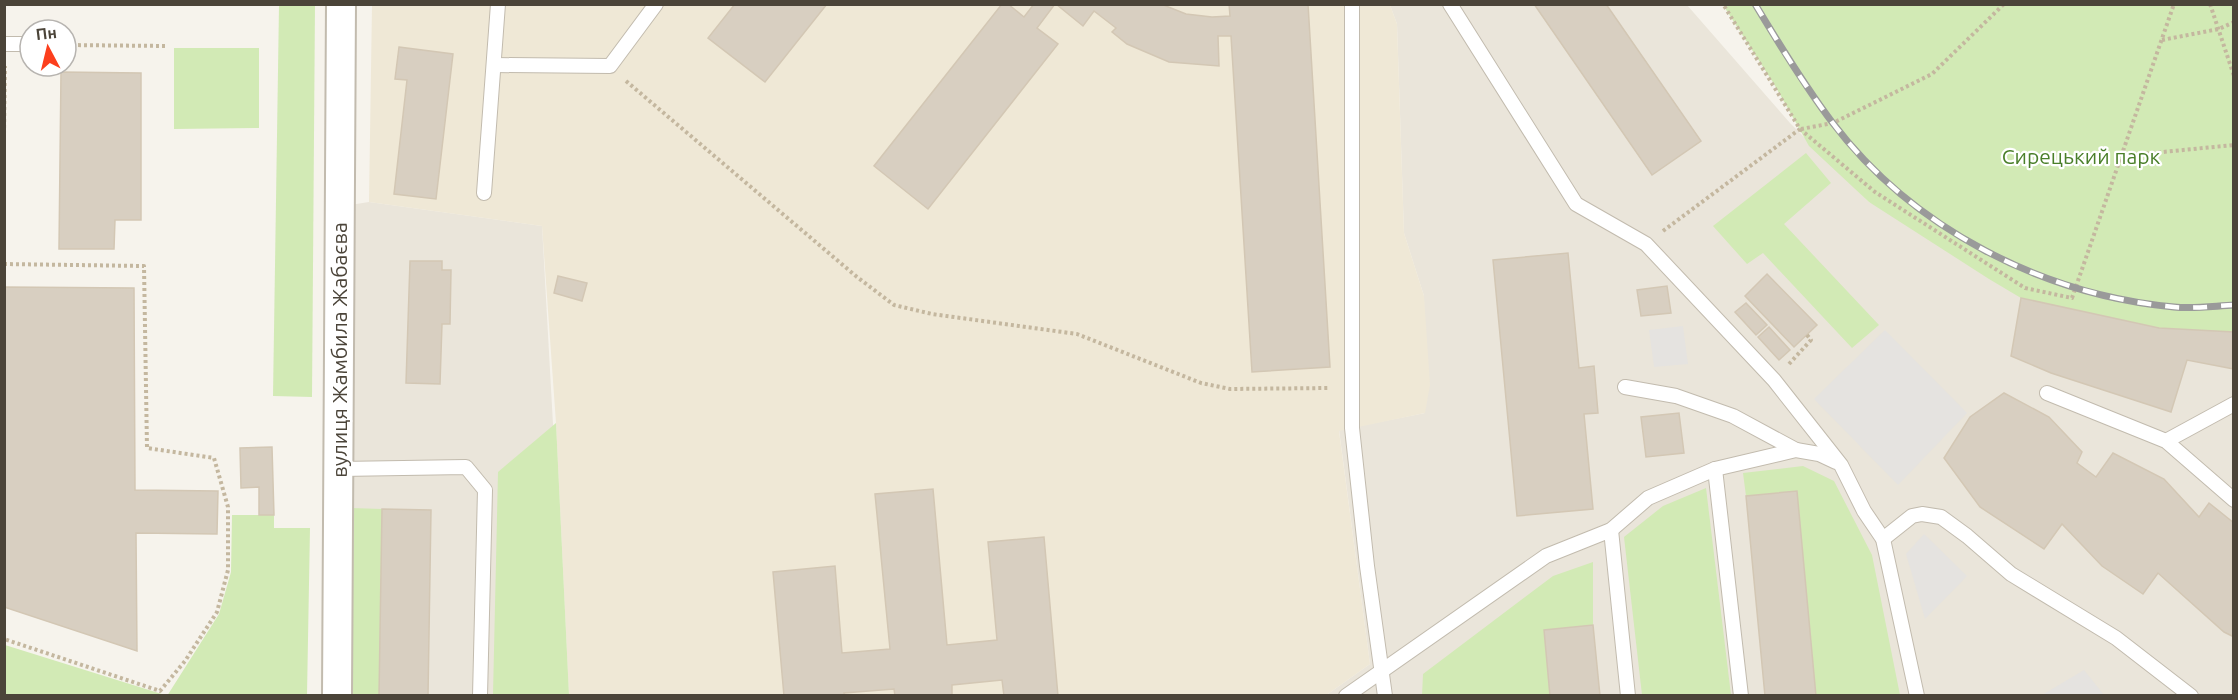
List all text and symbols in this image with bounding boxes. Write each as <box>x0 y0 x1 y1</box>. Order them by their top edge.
north arrow <box>18 18 78 78</box>
text: Пн <box>35 23 58 43</box>
park label: Сирецький парк <box>2002 144 2161 168</box>
street label: вулиця Жамбила Жабаєва <box>327 222 351 478</box>

